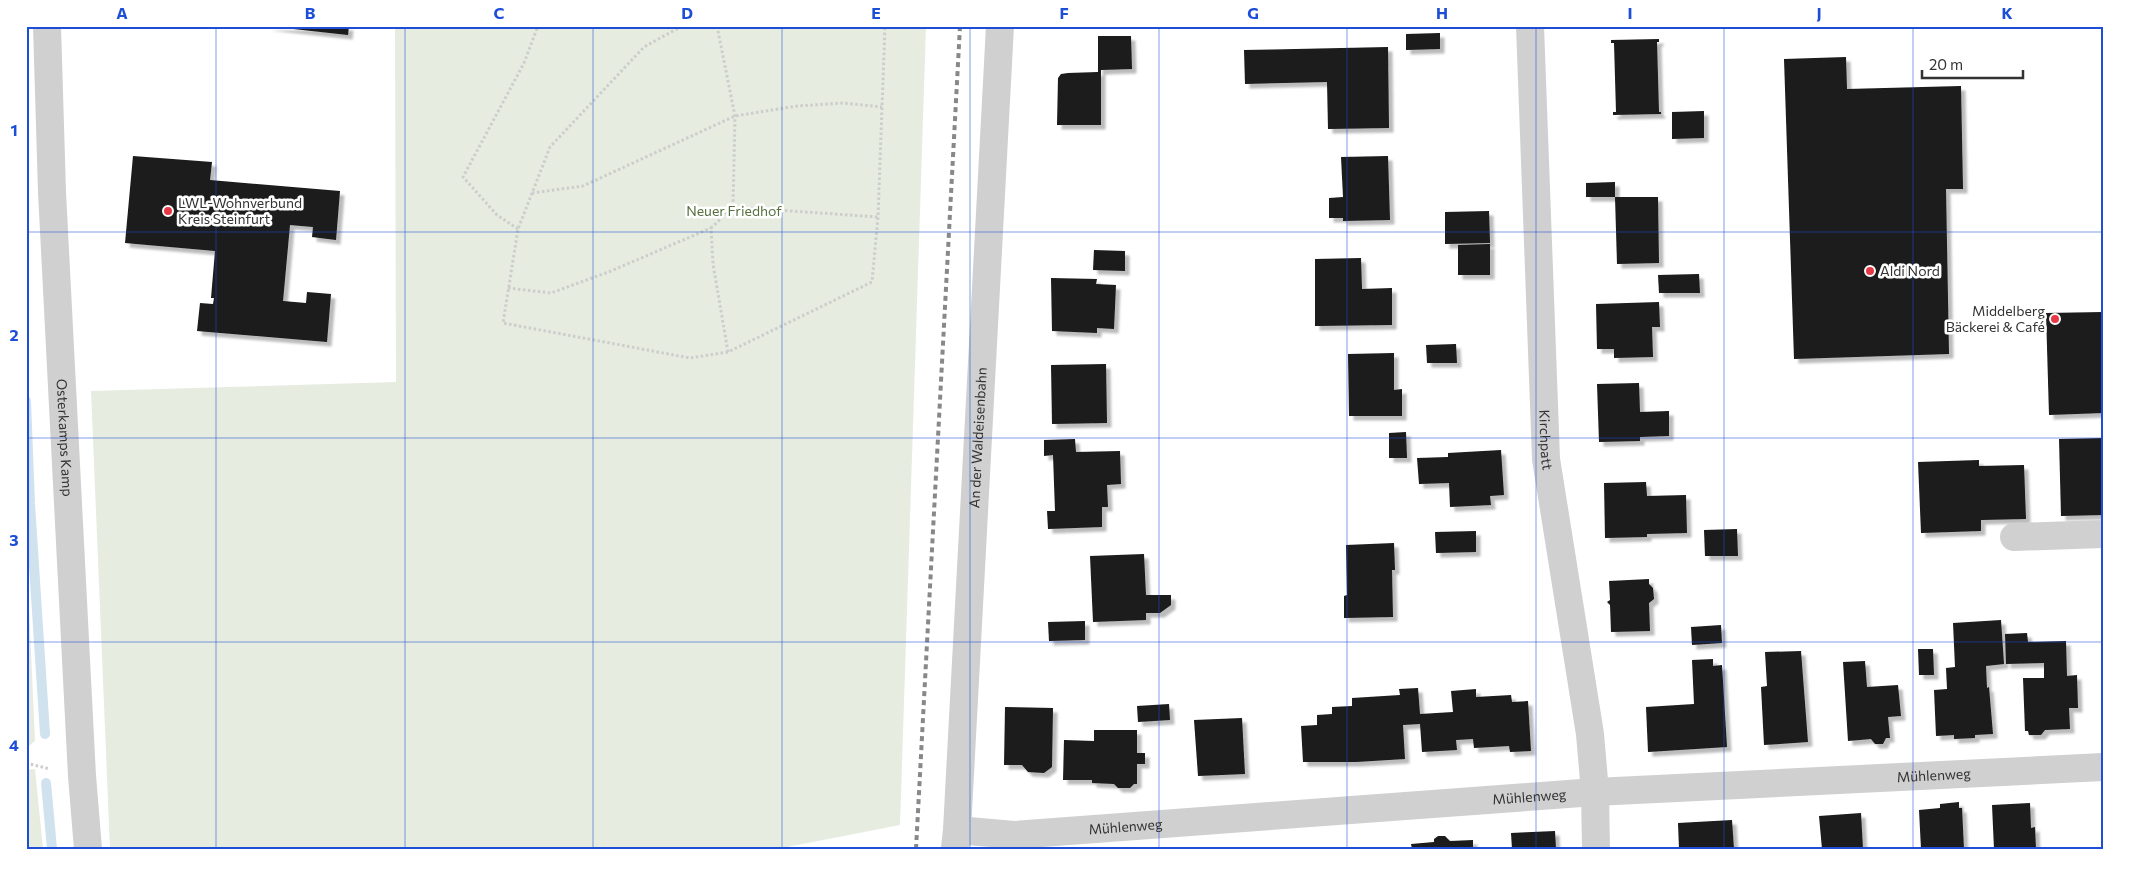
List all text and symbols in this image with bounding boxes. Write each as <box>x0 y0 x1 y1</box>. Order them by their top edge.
text: A <box>116 3 128 22</box>
text: B <box>305 3 316 22</box>
text: C <box>494 3 505 22</box>
text: D <box>681 3 693 22</box>
text: E <box>871 3 881 22</box>
text: F <box>1059 3 1069 22</box>
text: G <box>1247 3 1259 22</box>
text: H <box>1436 3 1448 22</box>
text: I <box>1627 3 1633 22</box>
text: J <box>1816 3 1822 22</box>
text: K <box>2001 3 2013 22</box>
scale bar <box>1922 48 2023 80</box>
text: 20 m <box>1929 55 1963 73</box>
text: 1 <box>10 120 18 139</box>
place label: LWL-Wohnverbund Kreis Steinfurt <box>178 194 302 227</box>
park label: Neuer Friedhof <box>686 202 782 219</box>
marker: LWL-Wohnverbund Kreis Steinfurt <box>162 205 174 217</box>
place label: Aldi Nord <box>1880 262 1940 279</box>
marker: Aldi Nord <box>1864 265 1876 277</box>
place label: Middelberg Bäckerei & Café <box>1946 302 2045 335</box>
marker: Middelberg Bäckerei & Café <box>2049 313 2061 325</box>
text: 2 <box>9 325 19 344</box>
street label: An der Waldeisenbahn <box>965 367 990 509</box>
street label: Osterkamps Kamp <box>54 378 77 497</box>
street label: Kirchpatt <box>1536 409 1557 471</box>
text: 3 <box>9 530 19 549</box>
text: 4 <box>9 735 19 754</box>
street label: Mühlenweg <box>1896 764 1972 785</box>
street label: Mühlenweg <box>1492 785 1567 808</box>
street label: Mühlenweg <box>1088 815 1163 837</box>

